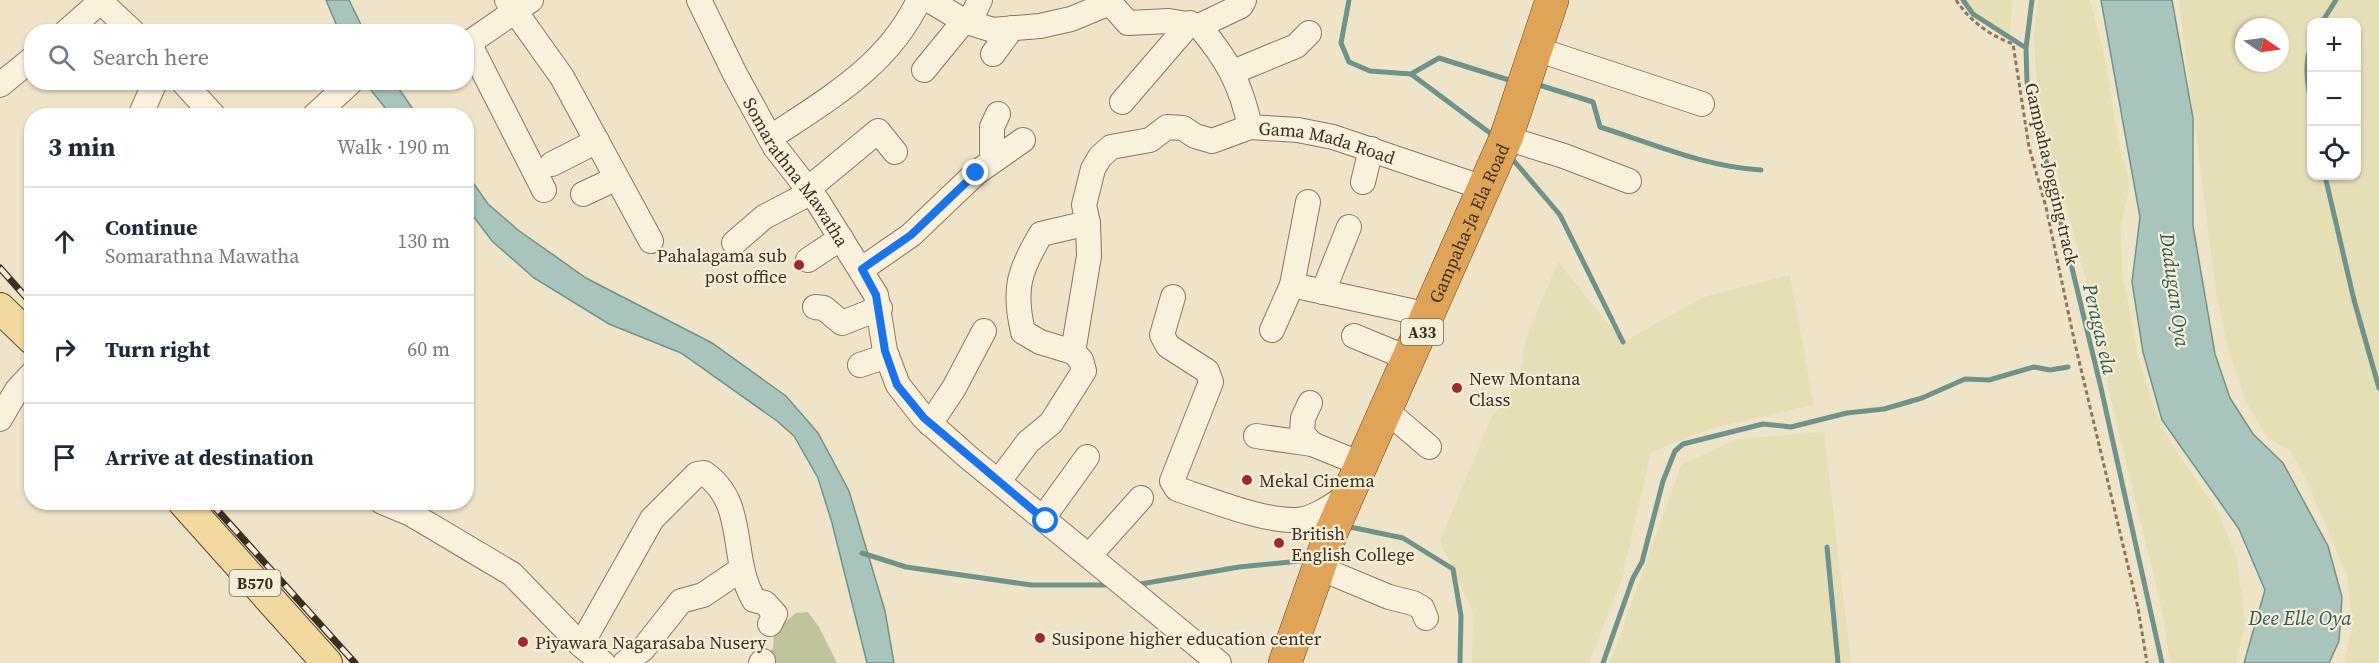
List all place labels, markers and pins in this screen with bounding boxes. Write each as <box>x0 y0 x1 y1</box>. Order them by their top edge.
place label: Pahalagama sub post office <box>657 243 787 289</box>
marker: Pahalagama sub post office <box>792 258 806 272</box>
place label: New Montana Class <box>1469 366 1581 412</box>
marker: New Montana Class <box>1450 381 1464 395</box>
place label: Mekal Cinema <box>1259 468 1375 493</box>
marker: Mekal Cinema <box>1240 473 1254 487</box>
place label: British English College <box>1291 521 1415 567</box>
marker: British English College <box>1272 536 1286 550</box>
place label: Susipone higher education center <box>1052 626 1322 651</box>
place label: Piyawara Nagarasaba Nusery <box>535 630 767 655</box>
marker: Susipone higher education center <box>1033 631 1047 645</box>
marker: Piyawara Nagarasaba Nusery <box>516 635 530 649</box>

